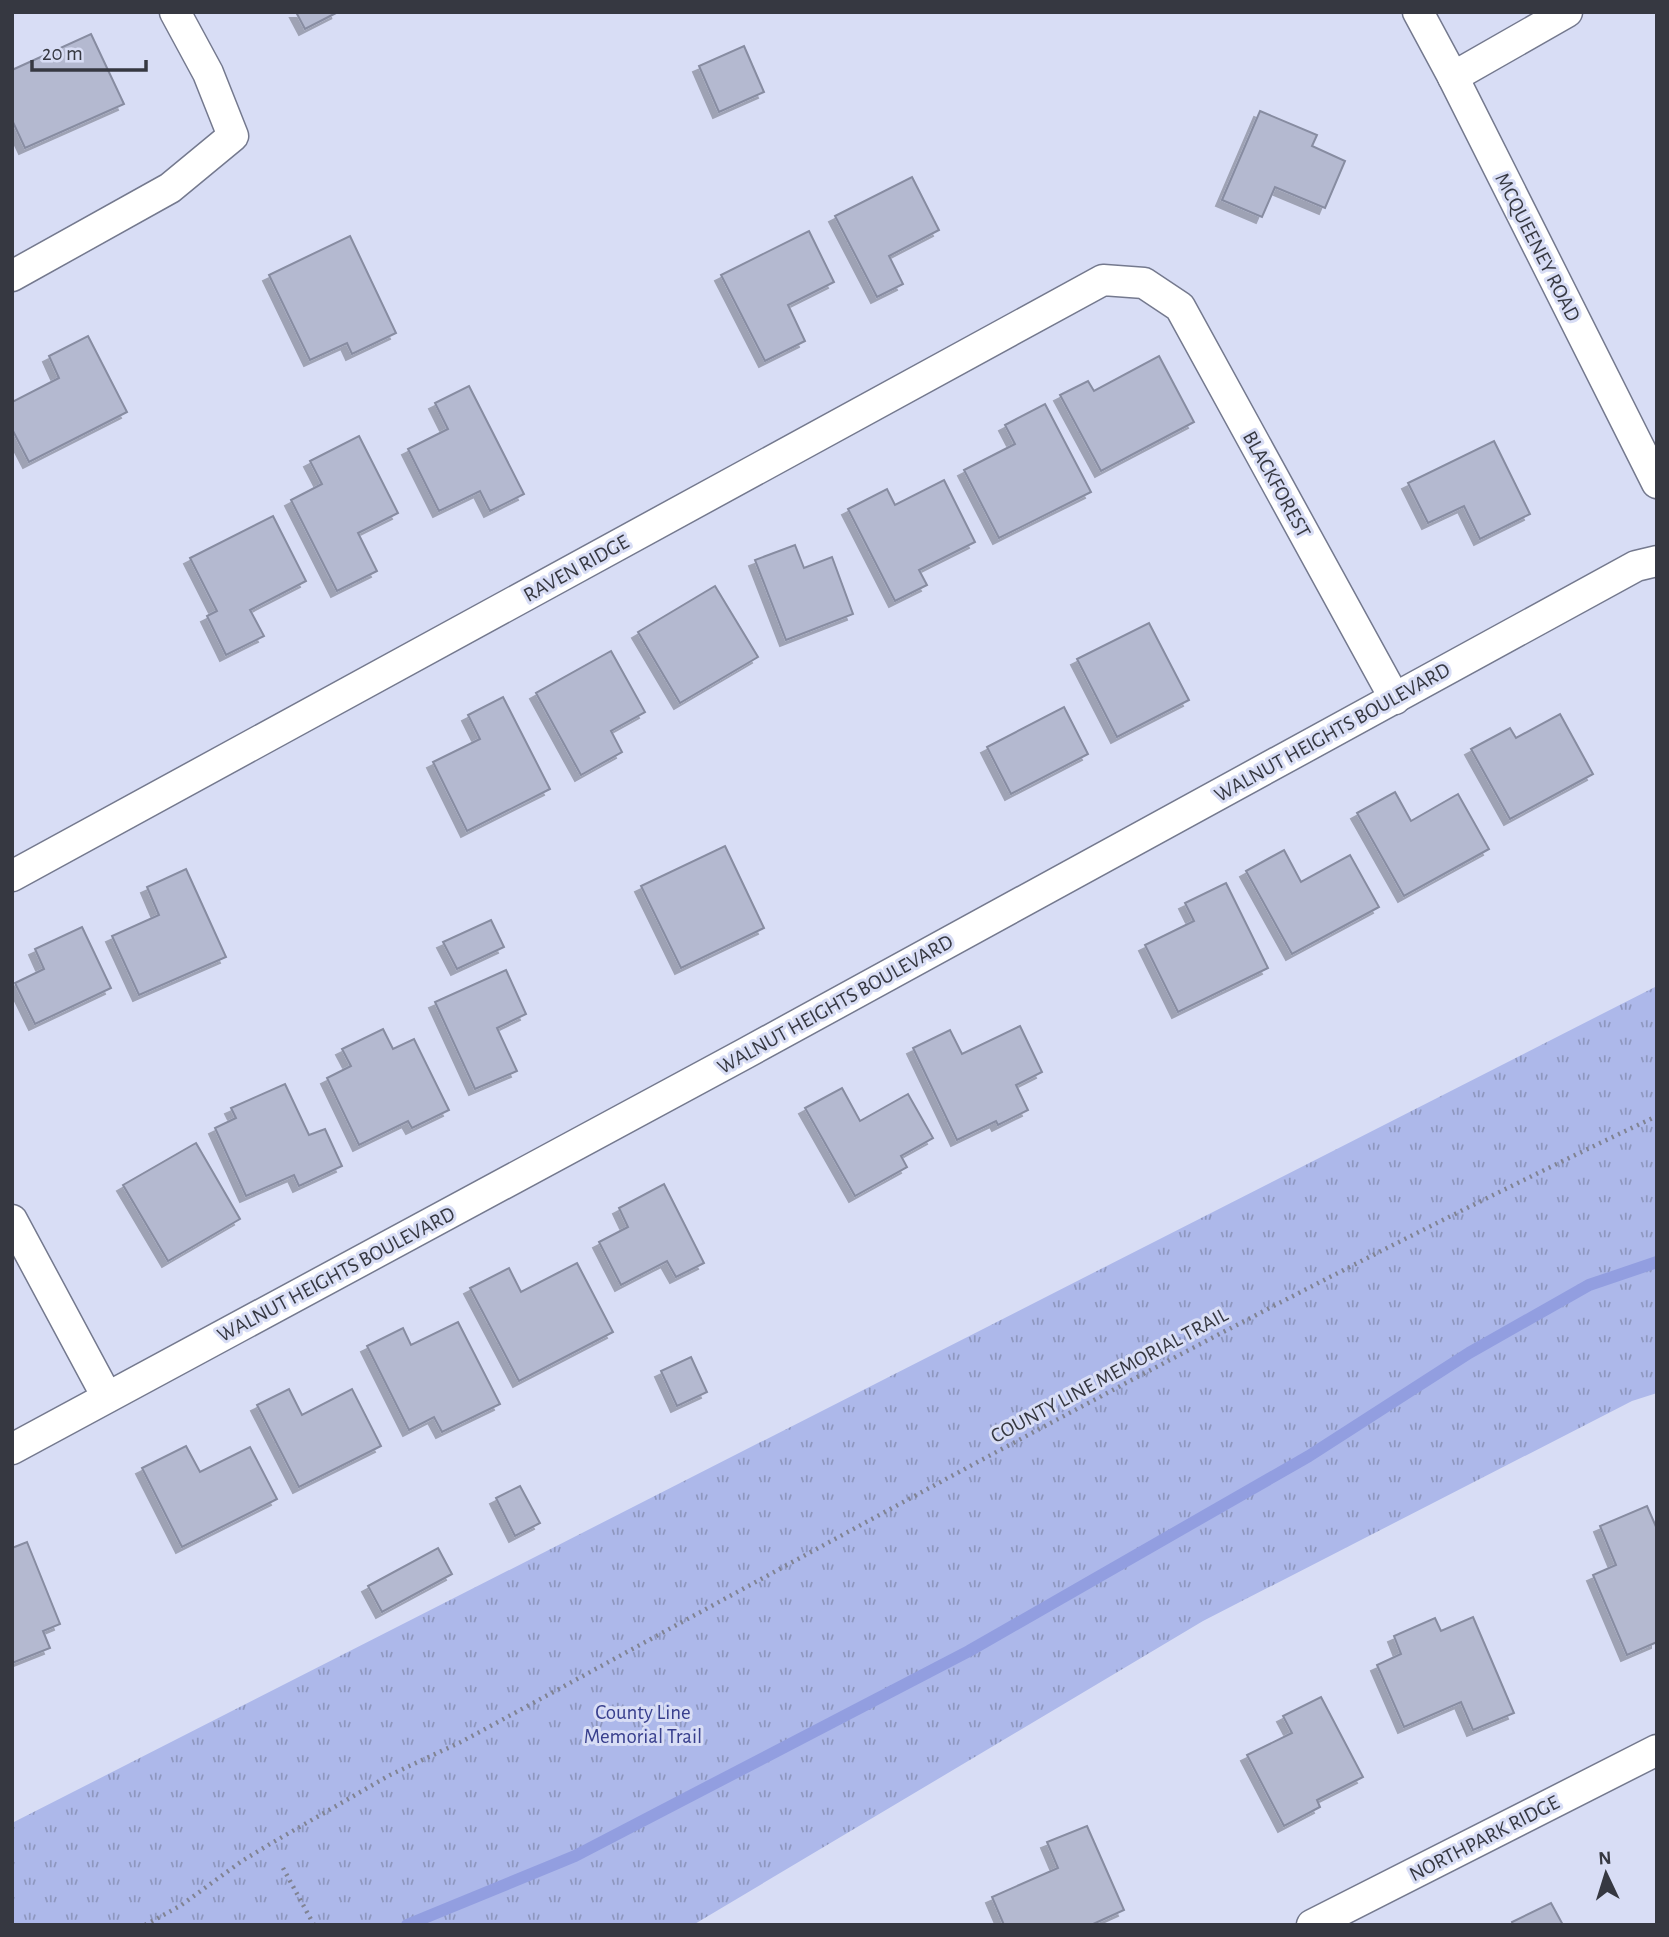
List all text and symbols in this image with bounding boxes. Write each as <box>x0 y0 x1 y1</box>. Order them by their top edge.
scale bar <box>32 28 145 72</box>
text: 20 m <box>42 43 83 64</box>
street label: MCQUEENEY ROAD <box>1491 170 1584 325</box>
street label: BLACKFOREST <box>1239 427 1314 541</box>
street label: RAVEN RIDGE <box>520 531 632 606</box>
street label: WALNUT HEIGHTS BOULEVARD <box>1211 659 1453 806</box>
street label: WALNUT HEIGHTS BOULEVARD <box>714 931 956 1078</box>
street label: WALNUT HEIGHTS BOULEVARD <box>214 1203 458 1346</box>
street label: COUNTY LINE MEMORIAL TRAIL <box>987 1304 1231 1447</box>
park label: County Line Memorial Trail <box>584 1702 702 1747</box>
street label: NORTHPARK RIDGE <box>1406 1792 1563 1885</box>
north arrow <box>1571 1839 1641 1909</box>
text: N <box>1598 1849 1612 1868</box>

